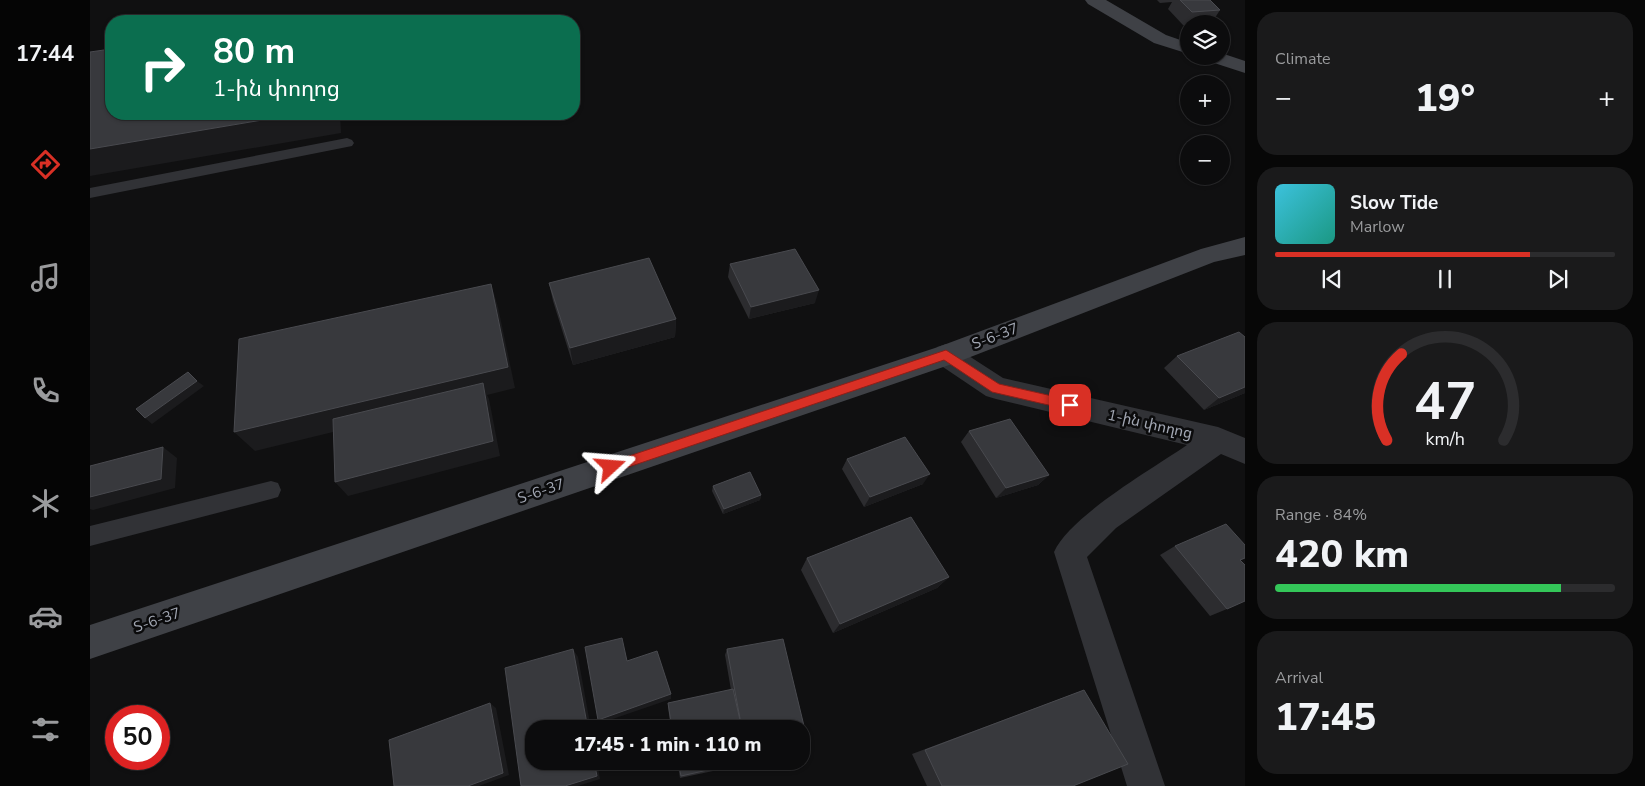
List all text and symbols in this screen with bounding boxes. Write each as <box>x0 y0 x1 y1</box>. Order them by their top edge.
map controls <box>1180 15 1230 185</box>
button: layers <box>1180 15 1230 65</box>
text: 80 m <box>213 28 295 75</box>
icon: right <box>130 35 195 100</box>
text: 17:44 <box>16 39 74 69</box>
text: Climate <box>1275 48 1330 70</box>
text: 19° <box>1415 73 1475 124</box>
text: 1-ին փողոց <box>213 74 340 104</box>
button: + <box>1180 75 1230 125</box>
text: − <box>1275 79 1292 117</box>
text: + <box>1598 79 1615 117</box>
button: − <box>1180 135 1230 185</box>
icon: directions <box>28 147 63 182</box>
text: Slow Tide <box>1350 190 1438 216</box>
text: Marlow <box>1350 216 1405 238</box>
icon: music <box>28 260 63 295</box>
icon: previous <box>1318 265 1346 293</box>
icon: pause <box>1431 265 1459 293</box>
icon: next <box>1544 265 1572 293</box>
street label: Տ-6-37 <box>969 318 1021 354</box>
text: 47 <box>1414 366 1476 437</box>
icon: phone <box>28 373 63 408</box>
pin <box>1049 384 1091 426</box>
icon: arrive <box>1056 391 1084 419</box>
street label: 1-ին փողոց <box>1106 405 1194 443</box>
text: km/h <box>1425 427 1465 451</box>
position arrow <box>584 440 636 492</box>
street label: Տ-6-37 <box>515 474 567 508</box>
icon: climate <box>28 486 63 521</box>
text: Range · 84% <box>1275 504 1367 526</box>
text: 420 km <box>1275 529 1409 580</box>
icon: car <box>28 599 63 634</box>
street label: Տ-6-37 <box>131 603 183 637</box>
text: Arrival <box>1275 667 1323 689</box>
text: 17:45 <box>1275 692 1376 743</box>
speed limit sign: 50 <box>105 705 170 770</box>
icon: filters <box>28 712 63 747</box>
text: 17:45 · 1 min · 110 m <box>574 732 761 758</box>

